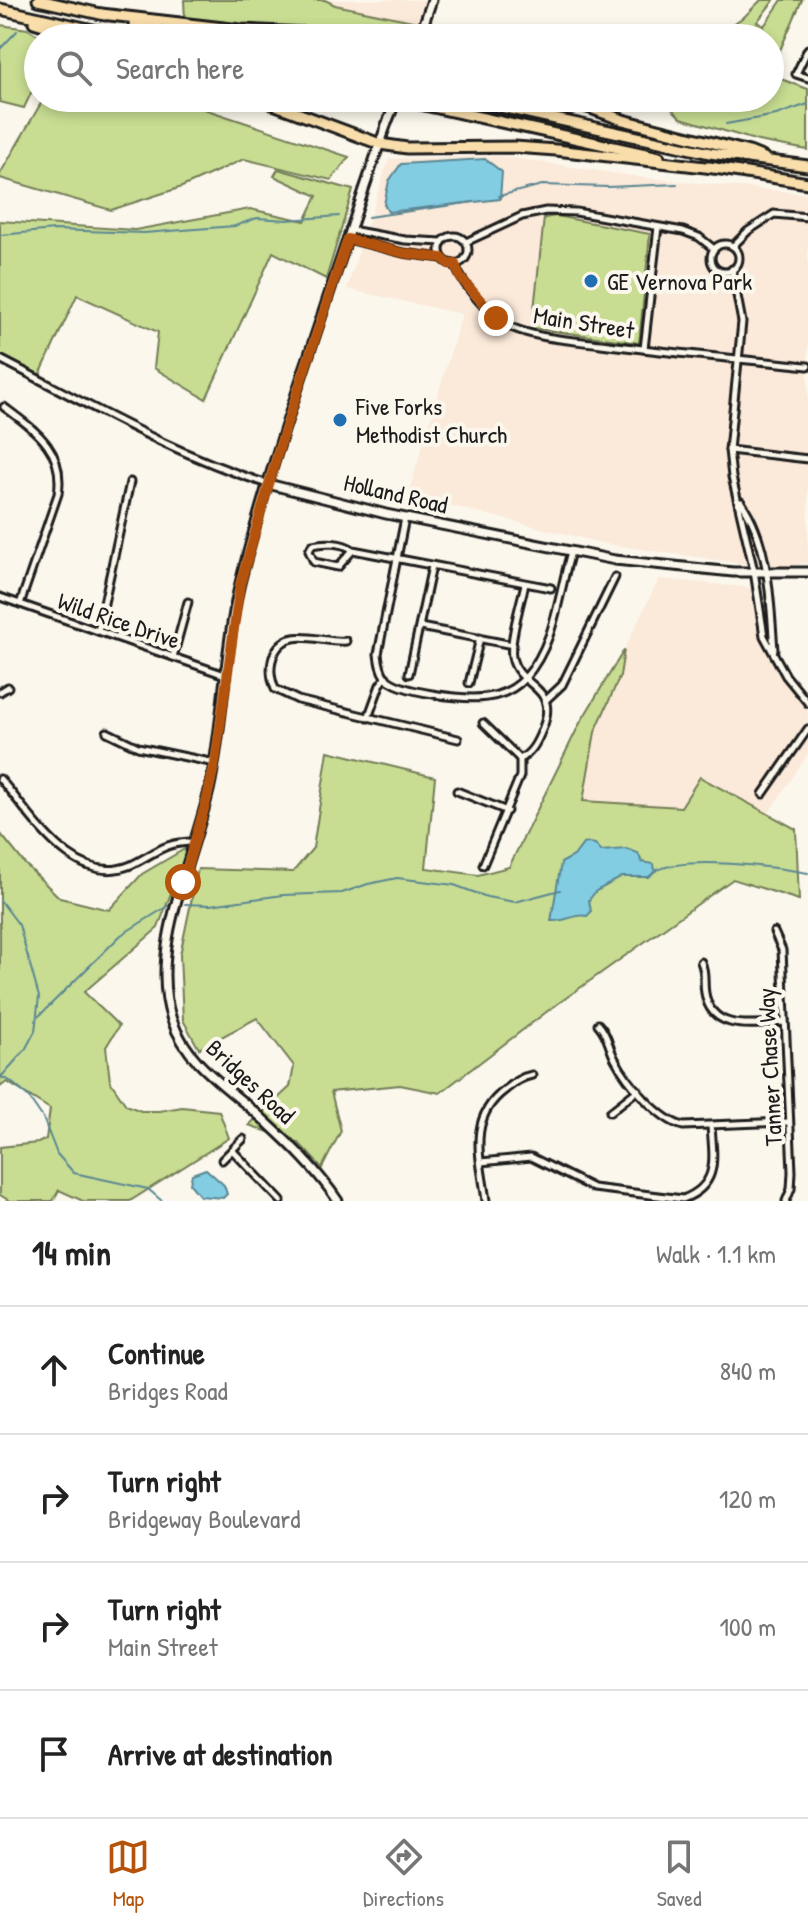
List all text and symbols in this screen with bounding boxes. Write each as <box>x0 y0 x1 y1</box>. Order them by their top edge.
search box <box>24 24 784 112</box>
icon: search <box>52 46 96 90</box>
text: Search here <box>116 48 244 88</box>
place label: GE Vernova Park <box>607 265 752 297</box>
marker: GE Vernova Park <box>582 272 600 290</box>
street label: Main Street <box>531 298 637 346</box>
route end <box>478 300 514 336</box>
place label: Five Forks Methodist Church <box>355 390 507 450</box>
marker: Five Forks Methodist Church <box>331 411 349 429</box>
street label: Holland Road <box>341 466 451 520</box>
street label: Wild Rice Drive <box>54 584 185 656</box>
route start <box>165 864 201 900</box>
street label: Tanner Chase Way <box>749 987 789 1147</box>
street label: Bridges Road <box>200 1032 302 1130</box>
text: 14 min <box>32 1230 111 1276</box>
text: Walk · 1.1 km <box>656 1236 776 1271</box>
text: Continue <box>108 1333 205 1373</box>
icon: ahead <box>32 1348 76 1392</box>
text: 840 m <box>720 1353 776 1388</box>
text: Bridges Road <box>108 1373 228 1408</box>
text: Turn right <box>108 1461 221 1501</box>
icon: right <box>32 1476 76 1520</box>
text: 120 m <box>719 1481 776 1516</box>
text: Bridgeway Boulevard <box>108 1501 300 1536</box>
text: Turn right <box>108 1589 221 1629</box>
icon: right <box>32 1604 76 1648</box>
text: 100 m <box>720 1609 776 1644</box>
text: Main Street <box>108 1629 218 1664</box>
icon: arrive <box>32 1732 76 1776</box>
text: Arrive at destination <box>108 1734 333 1774</box>
tab: Map <box>106 1835 150 1913</box>
tab: Directions <box>363 1835 444 1913</box>
tab: Saved <box>657 1835 702 1913</box>

